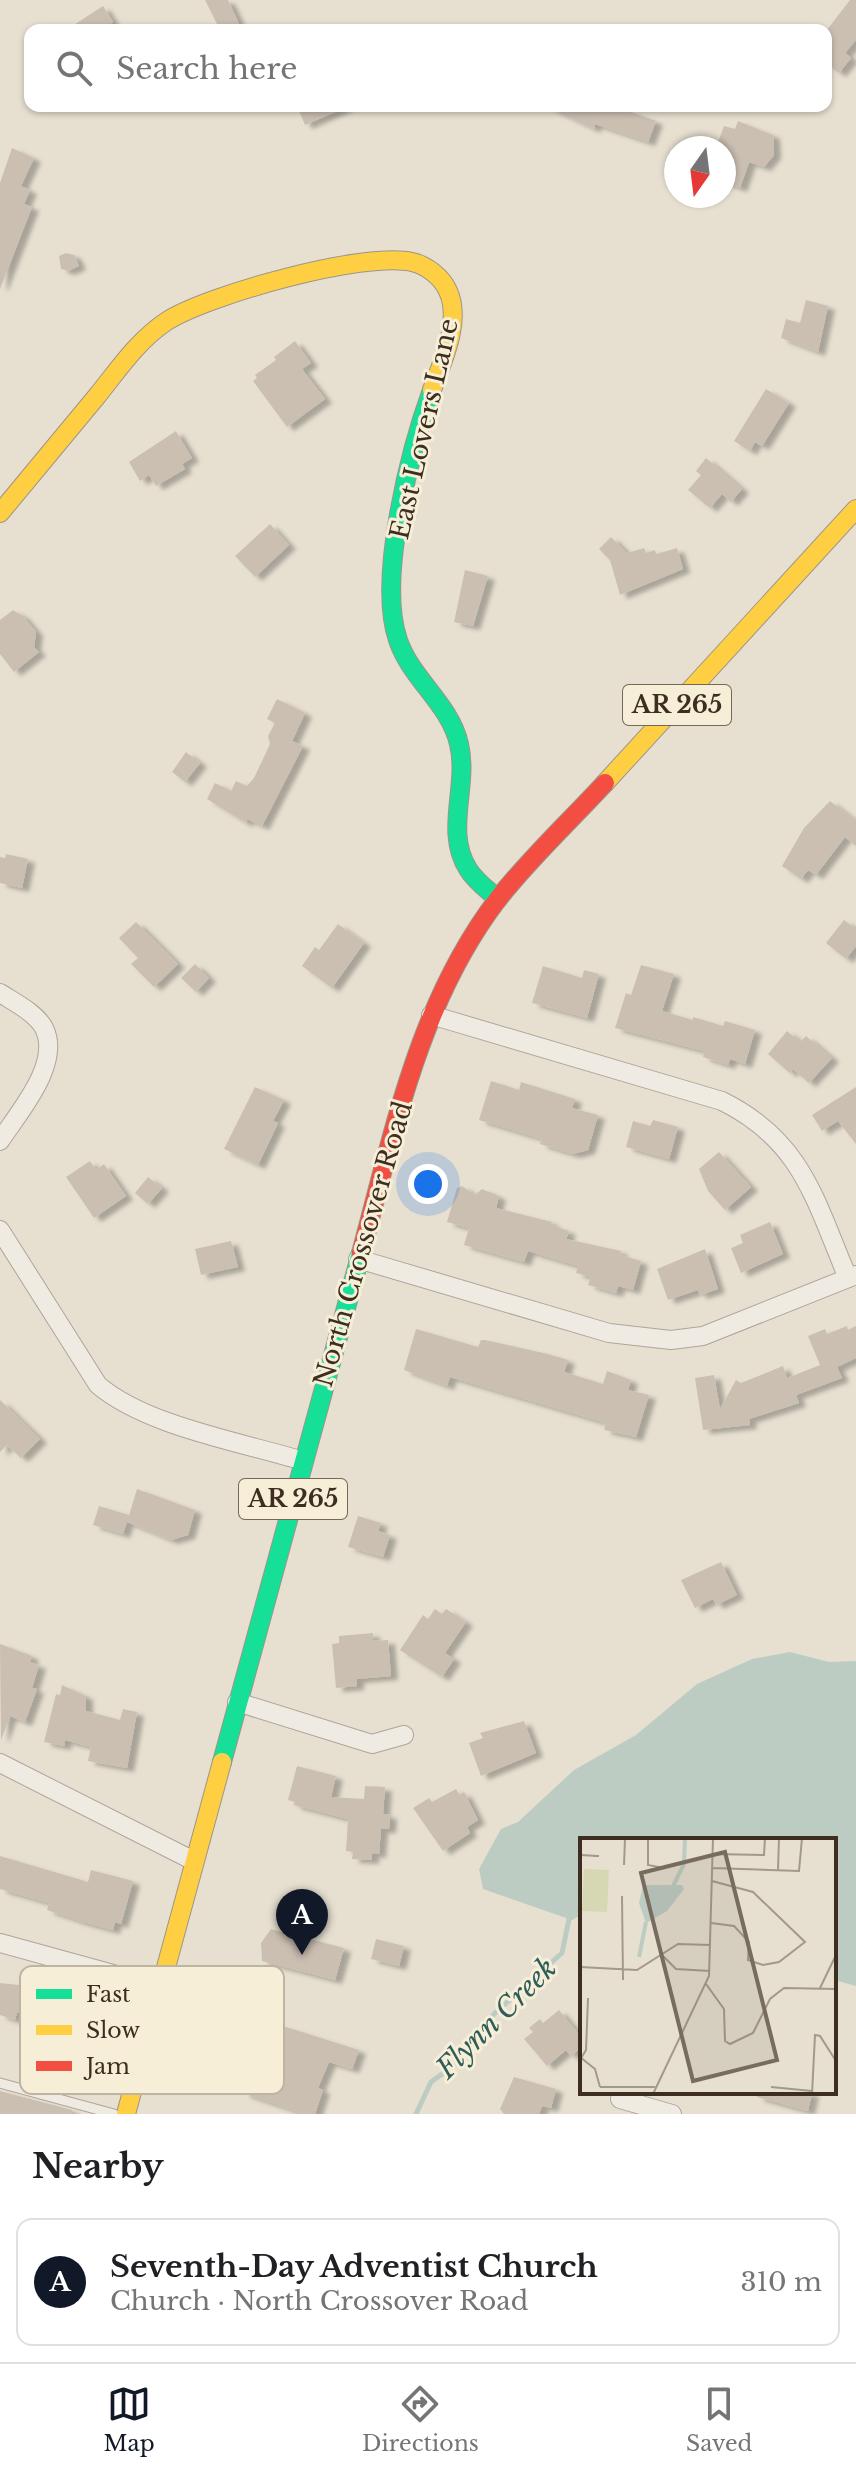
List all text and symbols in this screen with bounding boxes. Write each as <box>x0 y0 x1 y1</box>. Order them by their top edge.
search box <box>24 24 832 112</box>
icon: search <box>52 46 96 90</box>
text: Search here <box>116 50 297 87</box>
north arrow <box>664 136 736 208</box>
street label: East Lovers Lane <box>383 315 465 543</box>
road number: AR 265 <box>623 685 731 725</box>
street label: North Crossover Road <box>307 1097 419 1391</box>
your location <box>408 1164 448 1204</box>
road number: AR 265 <box>239 1479 347 1519</box>
inset map <box>580 1838 836 2094</box>
pin: A <box>276 1889 328 1955</box>
water label: Flynn Creek <box>428 1951 564 2087</box>
legend <box>20 1966 284 2094</box>
text: Fast <box>86 1981 131 2008</box>
text: Slow <box>86 2017 140 2044</box>
text: Jam <box>83 2053 130 2080</box>
text: Nearby <box>32 2145 164 2187</box>
text: Seventh-Day Adventist Church <box>110 2248 598 2285</box>
text: A <box>49 2266 71 2298</box>
text: 310 m <box>740 2266 822 2298</box>
text: Church · North Crossover Road <box>110 2285 528 2317</box>
tab: Map <box>104 2382 155 2457</box>
tab: Directions <box>362 2382 479 2457</box>
tab: Saved <box>686 2382 752 2457</box>

